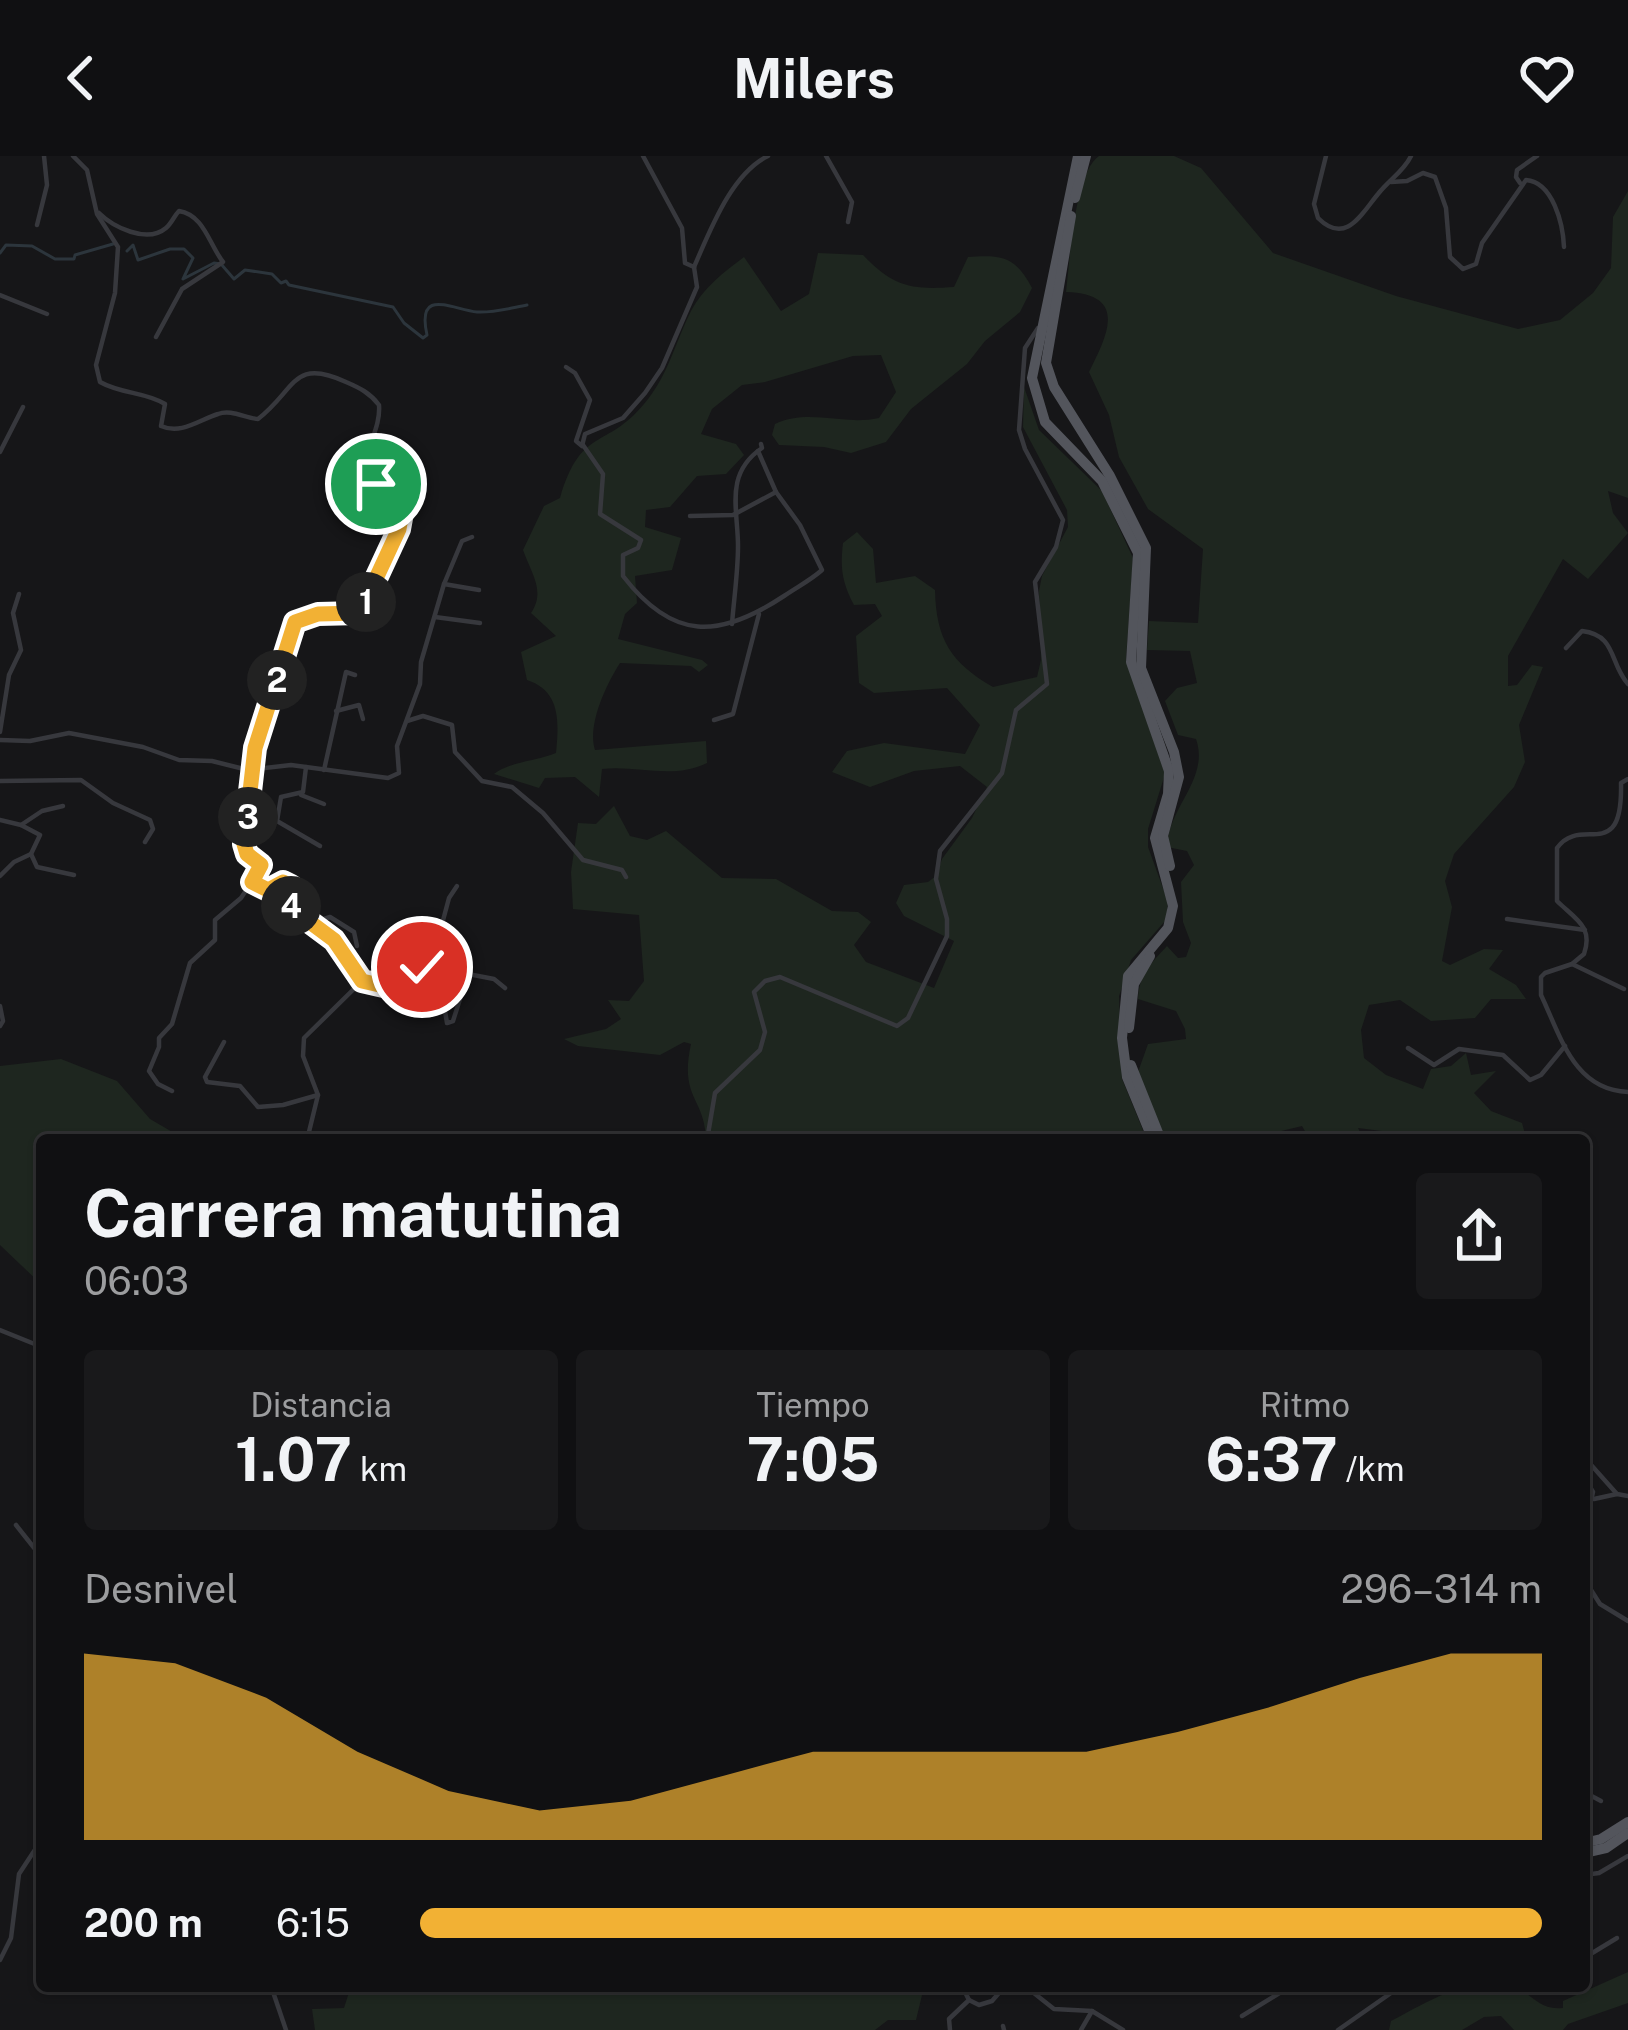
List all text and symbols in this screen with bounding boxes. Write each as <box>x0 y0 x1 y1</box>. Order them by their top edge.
icon: back <box>48 45 114 111</box>
icon: heart <box>1514 45 1580 111</box>
text: Milers <box>733 47 895 110</box>
pin <box>325 433 427 535</box>
icon: arrive <box>343 451 409 517</box>
pin: 1 <box>336 572 396 632</box>
text: 1 <box>359 583 373 621</box>
pin: 2 <box>247 650 307 710</box>
text: 2 <box>267 661 287 699</box>
pin: 3 <box>218 787 278 847</box>
text: 3 <box>237 798 259 836</box>
pin: 4 <box>261 876 321 936</box>
text: 4 <box>280 887 302 925</box>
pin <box>371 916 473 1018</box>
icon: check <box>389 934 455 1000</box>
button: share <box>1416 1173 1542 1299</box>
text: Carrera matutina <box>84 1174 622 1252</box>
text: 06:03 <box>84 1258 189 1304</box>
text: Distancia <box>250 1386 392 1424</box>
text: Tiempo <box>756 1386 870 1424</box>
text: Ritmo <box>1260 1386 1350 1424</box>
text: 1.07 <box>235 1424 352 1495</box>
text: 7:05 <box>747 1424 879 1495</box>
text: 6:37 <box>1206 1424 1338 1495</box>
text: km <box>352 1450 407 1488</box>
text: /km <box>1338 1450 1404 1488</box>
text: Desnivel <box>84 1566 238 1612</box>
text: 296–314 m <box>1341 1566 1542 1612</box>
text: 200 m <box>84 1900 203 1946</box>
text: 6:15 <box>276 1900 350 1946</box>

